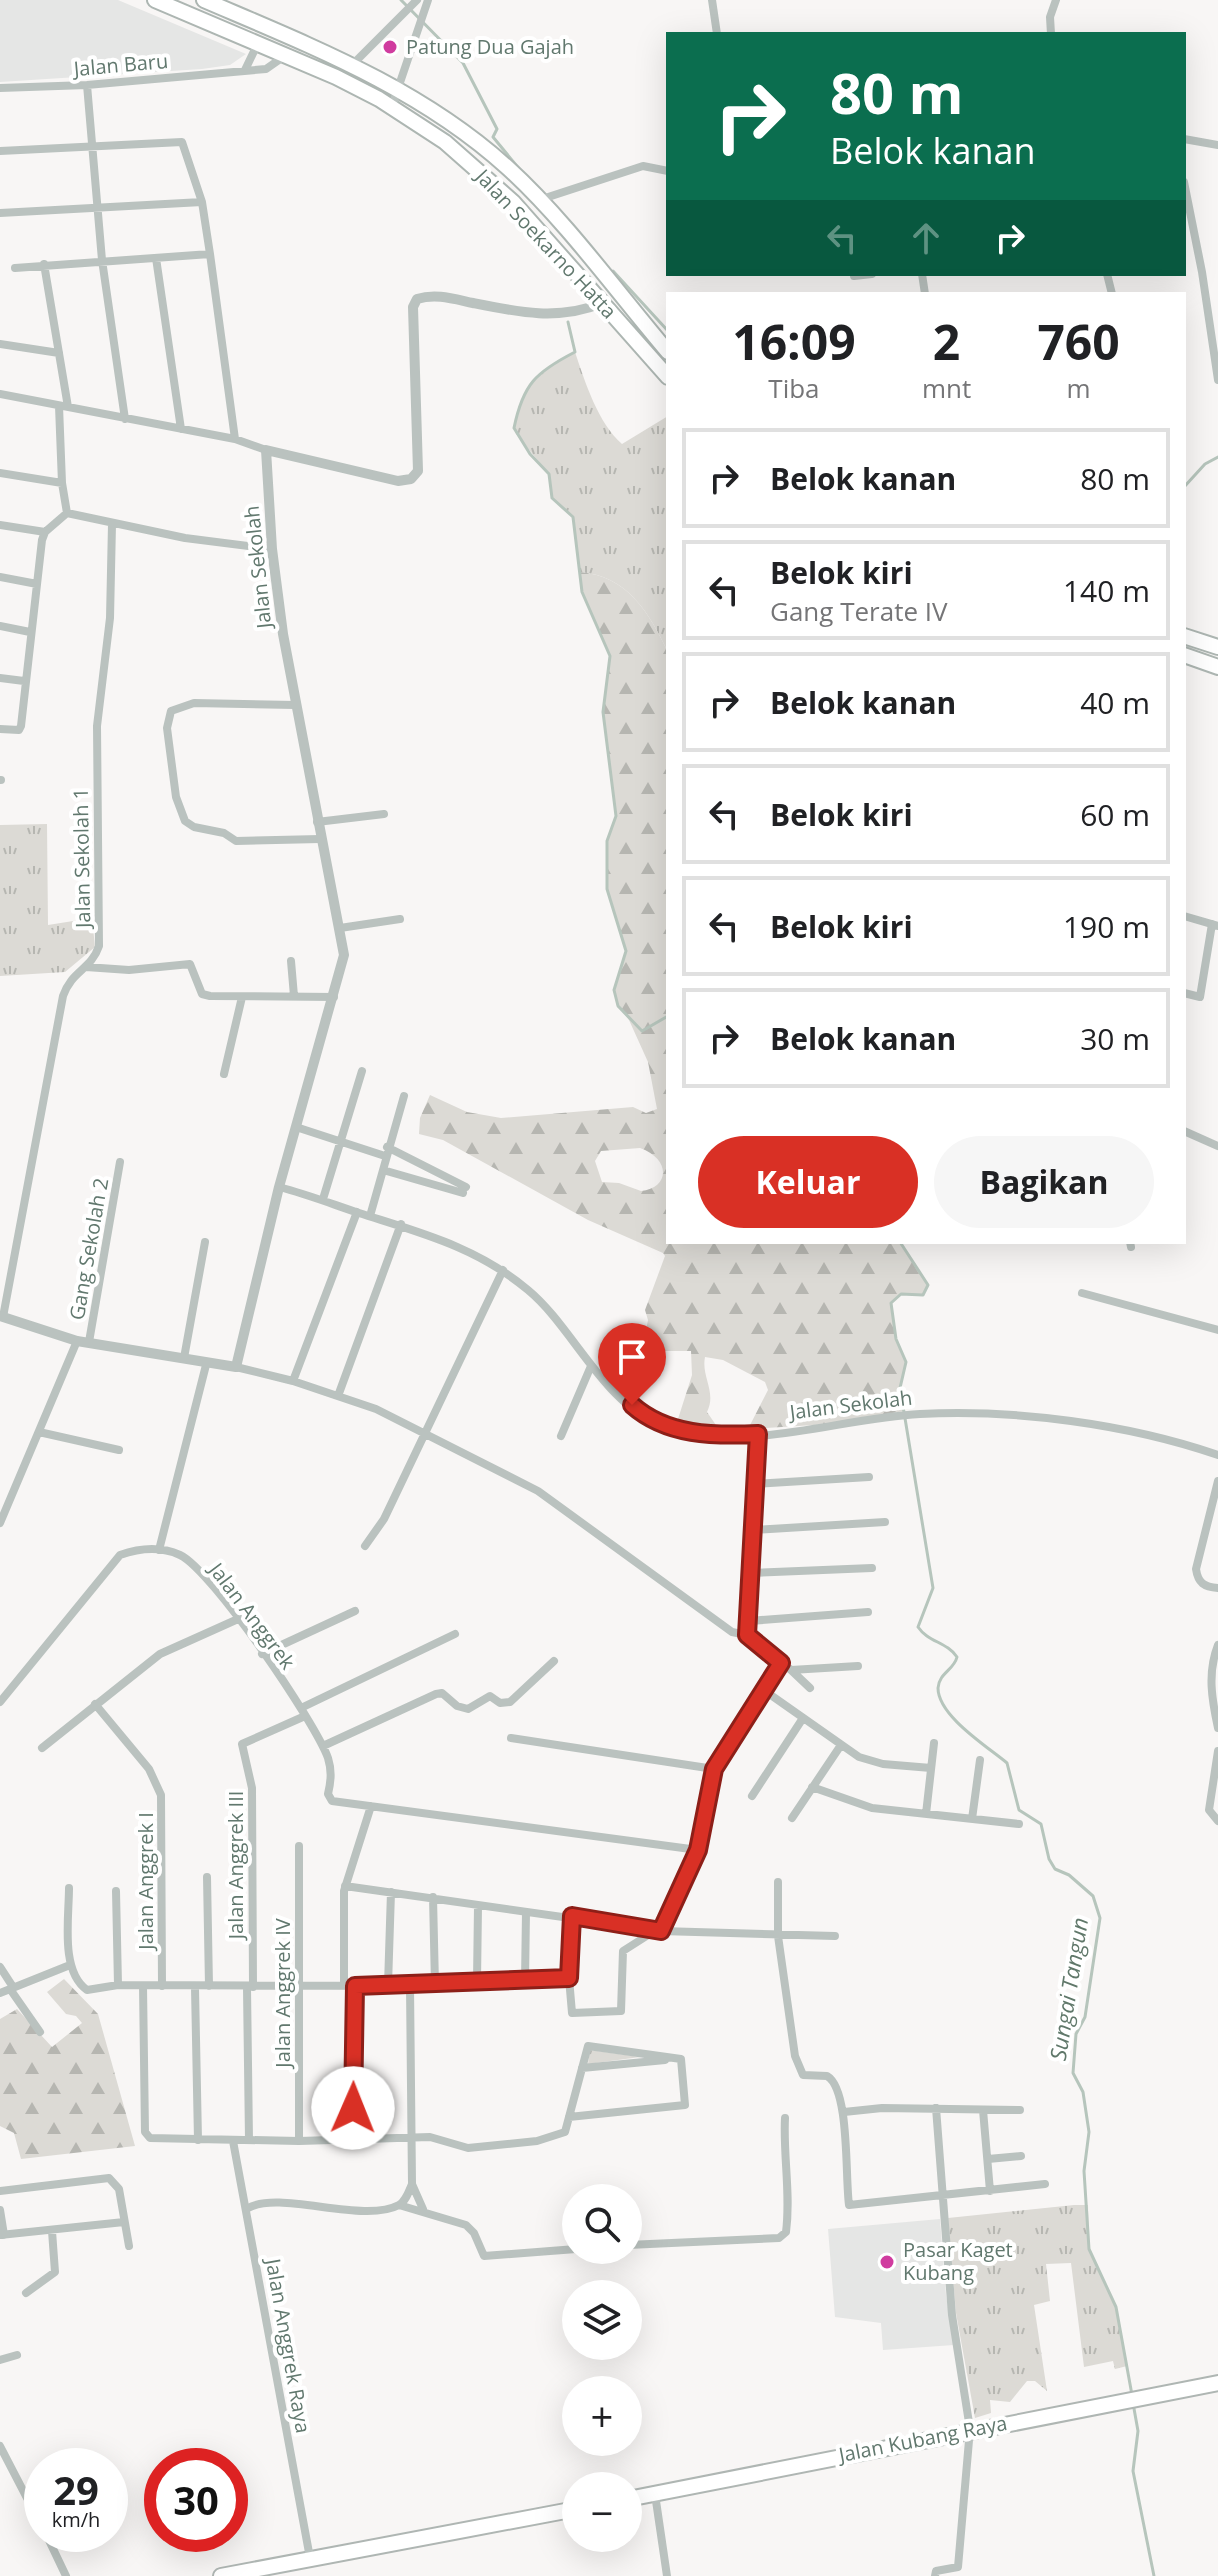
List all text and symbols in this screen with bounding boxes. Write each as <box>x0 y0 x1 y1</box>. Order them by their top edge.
place label: Patung Dua Gajah <box>406 33 574 60</box>
marker: Patung Dua Gajah <box>381 38 399 56</box>
street label: Jalan Baru <box>71 47 169 82</box>
text: 80 m <box>830 54 964 130</box>
icon: right <box>698 64 802 168</box>
text: Belok kanan <box>830 126 1036 175</box>
street label: Jalan Soekarno Hatta <box>469 162 623 324</box>
icon: left <box>820 216 864 260</box>
icon: ahead <box>904 216 948 260</box>
icon: right <box>988 216 1032 260</box>
text: 16:09 <box>732 309 856 374</box>
text: 2 <box>933 309 960 374</box>
text: 760 <box>1037 309 1120 374</box>
text: Tiba <box>768 370 820 406</box>
text: mnt <box>922 370 971 406</box>
text: m <box>1067 370 1091 406</box>
icon: right <box>702 456 746 500</box>
text: Belok kanan <box>770 458 956 499</box>
text: 80 m <box>1080 458 1150 499</box>
street label: Jalan Sekolah <box>238 504 278 632</box>
text: Belok kiri <box>770 552 913 593</box>
icon: left <box>702 568 746 612</box>
text: 140 m <box>1063 570 1150 611</box>
text: Gang Terate IV <box>770 593 948 629</box>
icon: right <box>702 680 746 724</box>
text: Belok kanan <box>770 682 956 723</box>
text: 40 m <box>1080 682 1150 723</box>
street label: Jalan Sekolah 1 <box>67 788 96 930</box>
icon: left <box>702 792 746 836</box>
text: Belok kiri <box>770 794 913 835</box>
text: 60 m <box>1080 794 1150 835</box>
icon: left <box>702 904 746 948</box>
text: Belok kiri <box>770 906 913 947</box>
text: 190 m <box>1063 906 1150 947</box>
icon: right <box>702 1016 746 1060</box>
text: Belok kanan <box>770 1018 956 1059</box>
text: 30 m <box>1080 1018 1150 1059</box>
button: Keluar <box>698 1136 918 1228</box>
button: Bagikan <box>934 1136 1154 1228</box>
street label: Gang Sekolah 2 <box>63 1176 114 1322</box>
pin <box>598 1323 666 1405</box>
icon: arrive <box>610 1335 654 1379</box>
street label: Jalan Sekolah <box>786 1384 914 1426</box>
street label: Jalan Anggrek <box>202 1555 302 1675</box>
street label: Jalan Anggrek III <box>222 1791 249 1941</box>
street label: Jalan Anggrek I <box>132 1812 159 1952</box>
water label: Sungai Tangun <box>1042 1915 1094 2063</box>
street label: Jalan Anggrek IV <box>269 1918 296 2070</box>
position arrow <box>311 2066 395 2150</box>
map controls <box>562 2184 642 2552</box>
button: search <box>562 2184 642 2264</box>
place label: Pasar Kaget Kubang <box>903 2236 1013 2286</box>
marker: Pasar Kaget Kubang <box>878 2253 896 2271</box>
street label: Jalan Anggrek Raya <box>260 2255 317 2435</box>
button: layers <box>562 2280 642 2360</box>
button: + <box>562 2376 642 2456</box>
street label: Jalan Kubang Raya <box>834 2409 1009 2468</box>
speed limit sign: 30 <box>144 2448 248 2552</box>
text: 29 <box>53 2462 99 2517</box>
button: − <box>562 2472 642 2552</box>
text: km/h <box>52 2506 100 2533</box>

